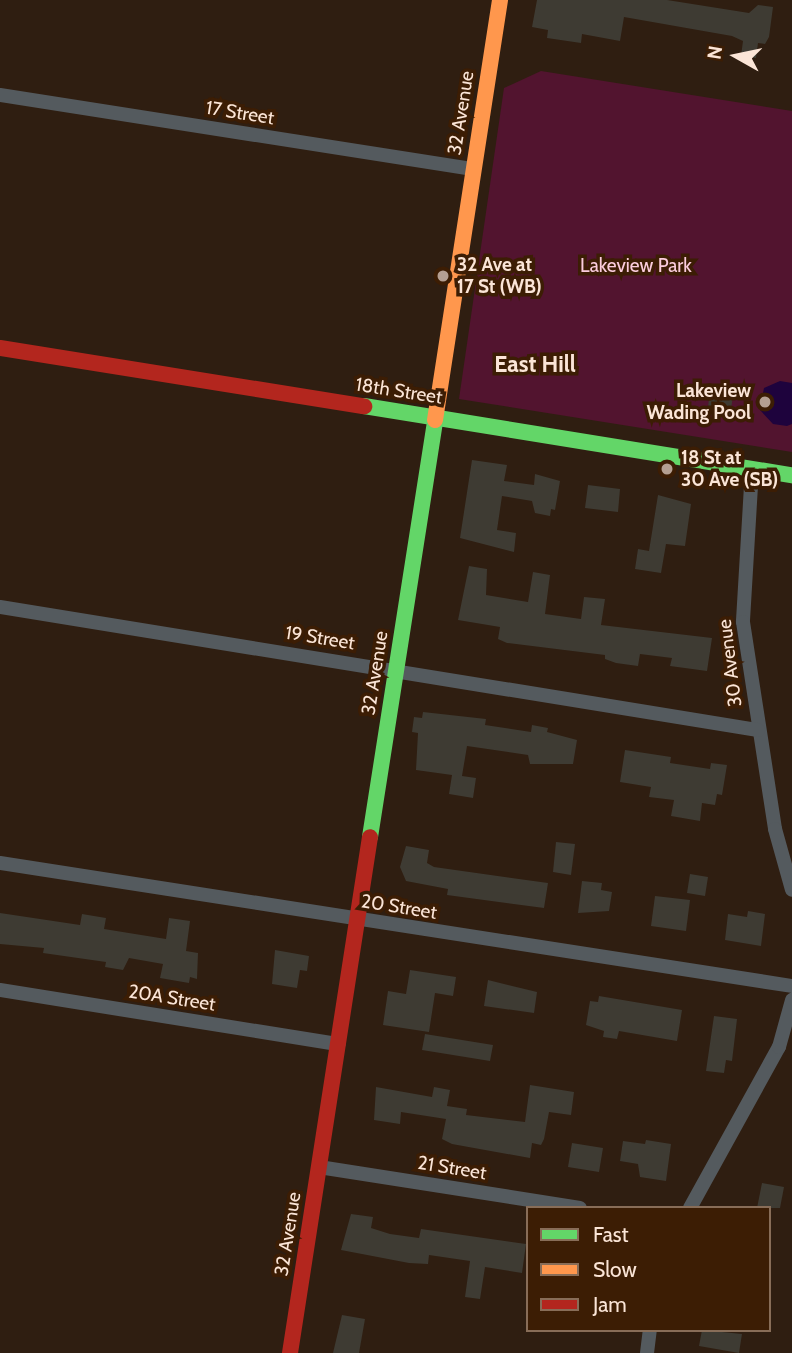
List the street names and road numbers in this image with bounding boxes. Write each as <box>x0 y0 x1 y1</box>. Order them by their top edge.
street label: 32 Avenue <box>443 69 479 157</box>
street label: 17 Street <box>204 96 276 130</box>
street label: 18th Street <box>354 373 444 409</box>
street label: 30 Avenue <box>713 618 747 708</box>
street label: 19 Street <box>284 621 356 655</box>
street label: 32 Avenue <box>357 629 393 717</box>
street label: 20 Street <box>360 890 438 924</box>
street label: 20A Street <box>127 980 217 1016</box>
street label: 21 Street <box>416 1151 488 1185</box>
street label: 32 Avenue <box>270 1190 306 1278</box>

